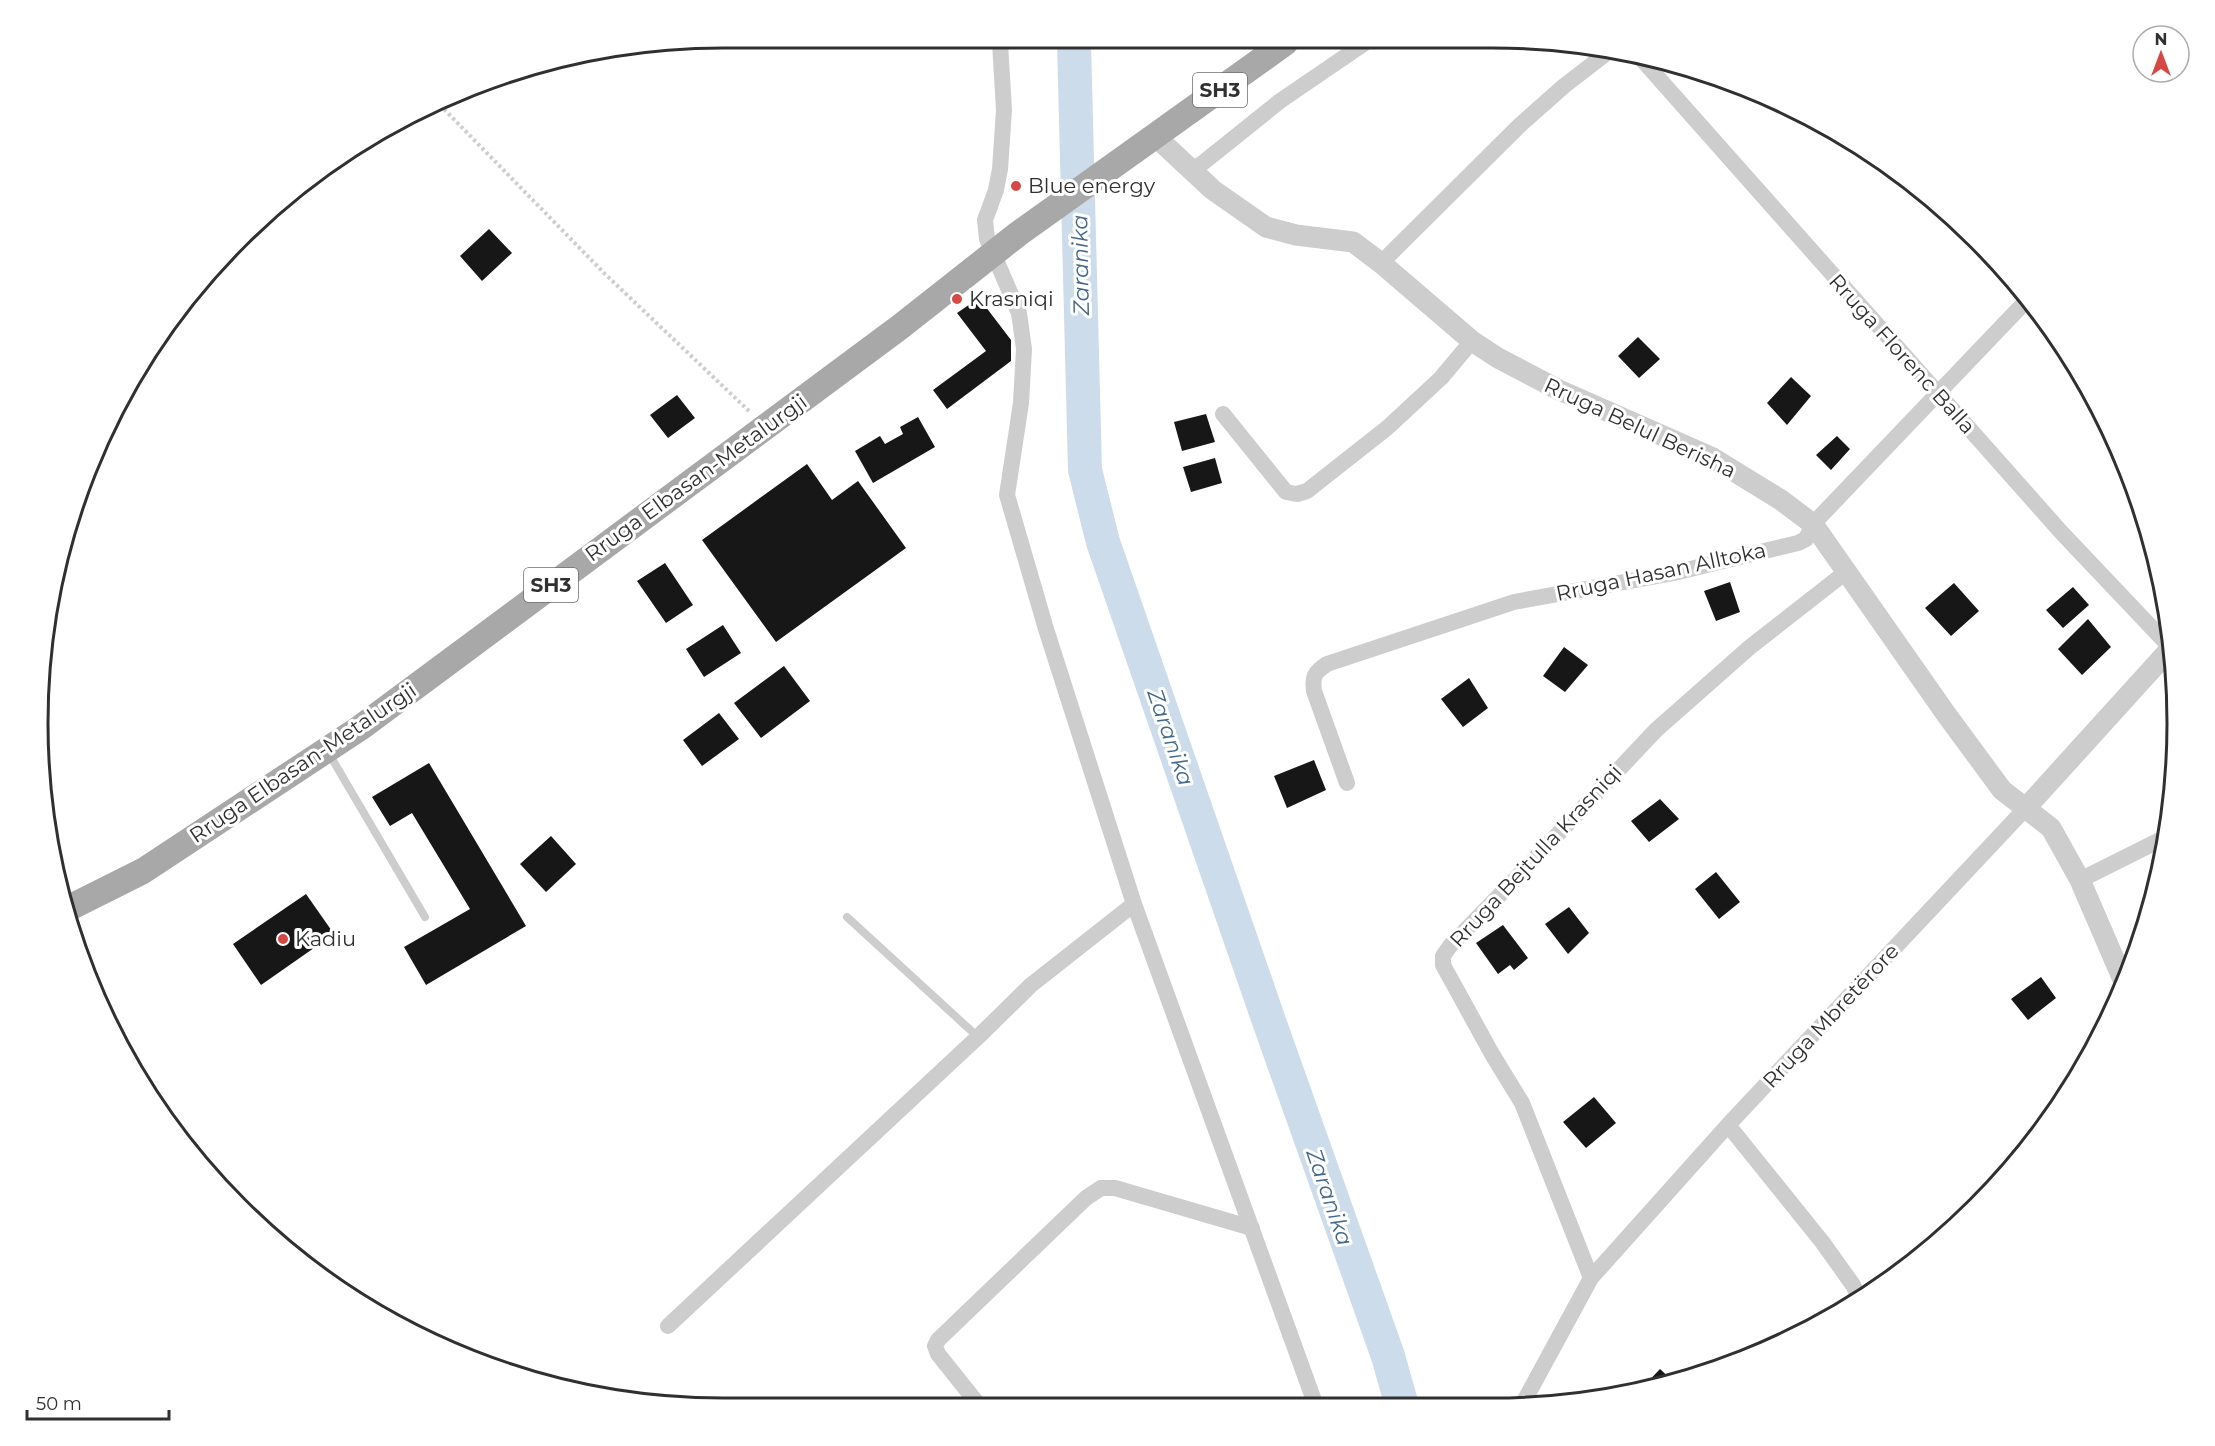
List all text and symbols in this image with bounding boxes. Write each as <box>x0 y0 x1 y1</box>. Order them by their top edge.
north arrow <box>2131 24 2191 84</box>
text: N <box>2155 30 2167 49</box>
road number: SH3 <box>1193 73 1247 107</box>
place label: Blue energy <box>1028 173 1156 198</box>
marker: Blue energy <box>1009 179 1023 193</box>
water label: Zaranika <box>1066 214 1095 317</box>
street label: Rruga Florenc Balla <box>1824 269 1981 439</box>
place label: Krasniqi <box>969 286 1054 311</box>
marker: Krasniqi <box>950 292 964 306</box>
street label: Rruga Belul Berisha <box>1540 372 1740 483</box>
street label: Rruga Elbasan-Metalurgji <box>580 389 811 566</box>
street label: Rruga Hasan Alltoka <box>1554 537 1768 606</box>
road number: SH3 <box>524 568 578 602</box>
street label: Rruga Elbasan-Metalurgji <box>185 677 421 848</box>
water label: Zaranika <box>1141 684 1200 789</box>
street label: Rruga Bejtulla Krasniqi <box>1444 759 1627 952</box>
place label: Kadiu <box>295 926 356 951</box>
marker: Kadiu <box>276 932 290 946</box>
street label: Rruga Mbretërore <box>1757 938 1904 1093</box>
water label: Zaranika <box>1300 1144 1359 1249</box>
scale bar <box>27 1383 170 1421</box>
text: 50 m <box>36 1393 82 1415</box>

